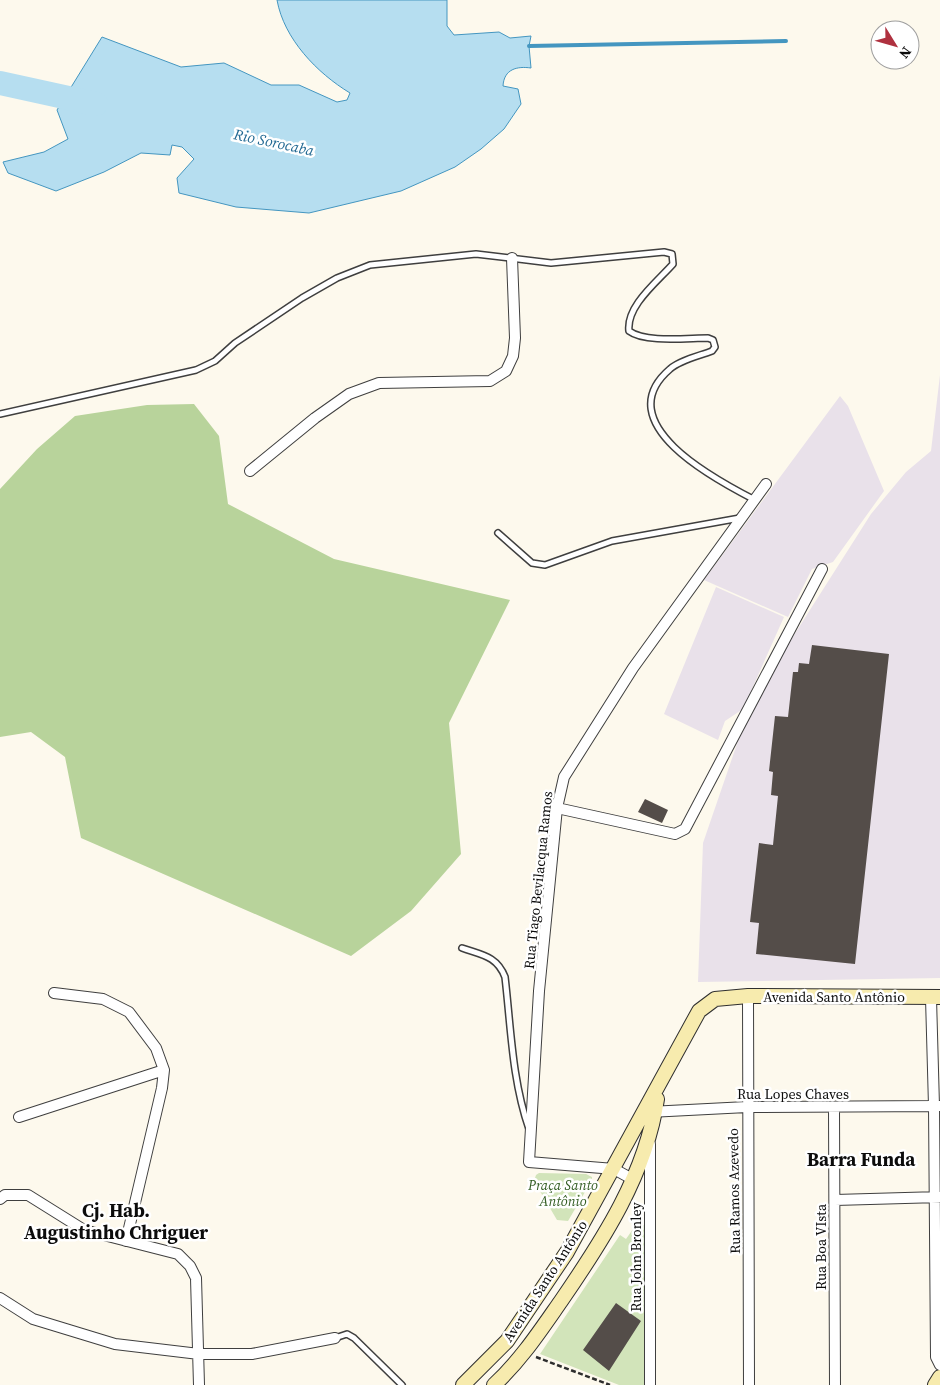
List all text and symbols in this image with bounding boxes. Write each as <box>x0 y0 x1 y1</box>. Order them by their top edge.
north arrow <box>870 20 920 70</box>
text: N <box>894 43 916 63</box>
water label: Rio Sorocaba <box>231 123 316 161</box>
street label: Rua Tiago Bevilacqua Ramos <box>519 790 557 970</box>
street label: Avenida Santo Antônio <box>763 987 905 1007</box>
street label: Rua Lopes Chaves <box>737 1084 849 1104</box>
street label: Rua Ramos Azevedo <box>723 1128 745 1254</box>
district label: Barra Funda <box>807 1146 916 1172</box>
park label: Praça Santo Antônio <box>527 1175 598 1211</box>
district label: Cj. Hab. Augustinho Chriguer <box>24 1197 208 1245</box>
street label: Rua John Bronley <box>626 1202 646 1312</box>
street label: Rua Boa VIsta <box>811 1203 831 1290</box>
street label: Avenida Santo Antônio <box>498 1216 592 1346</box>

